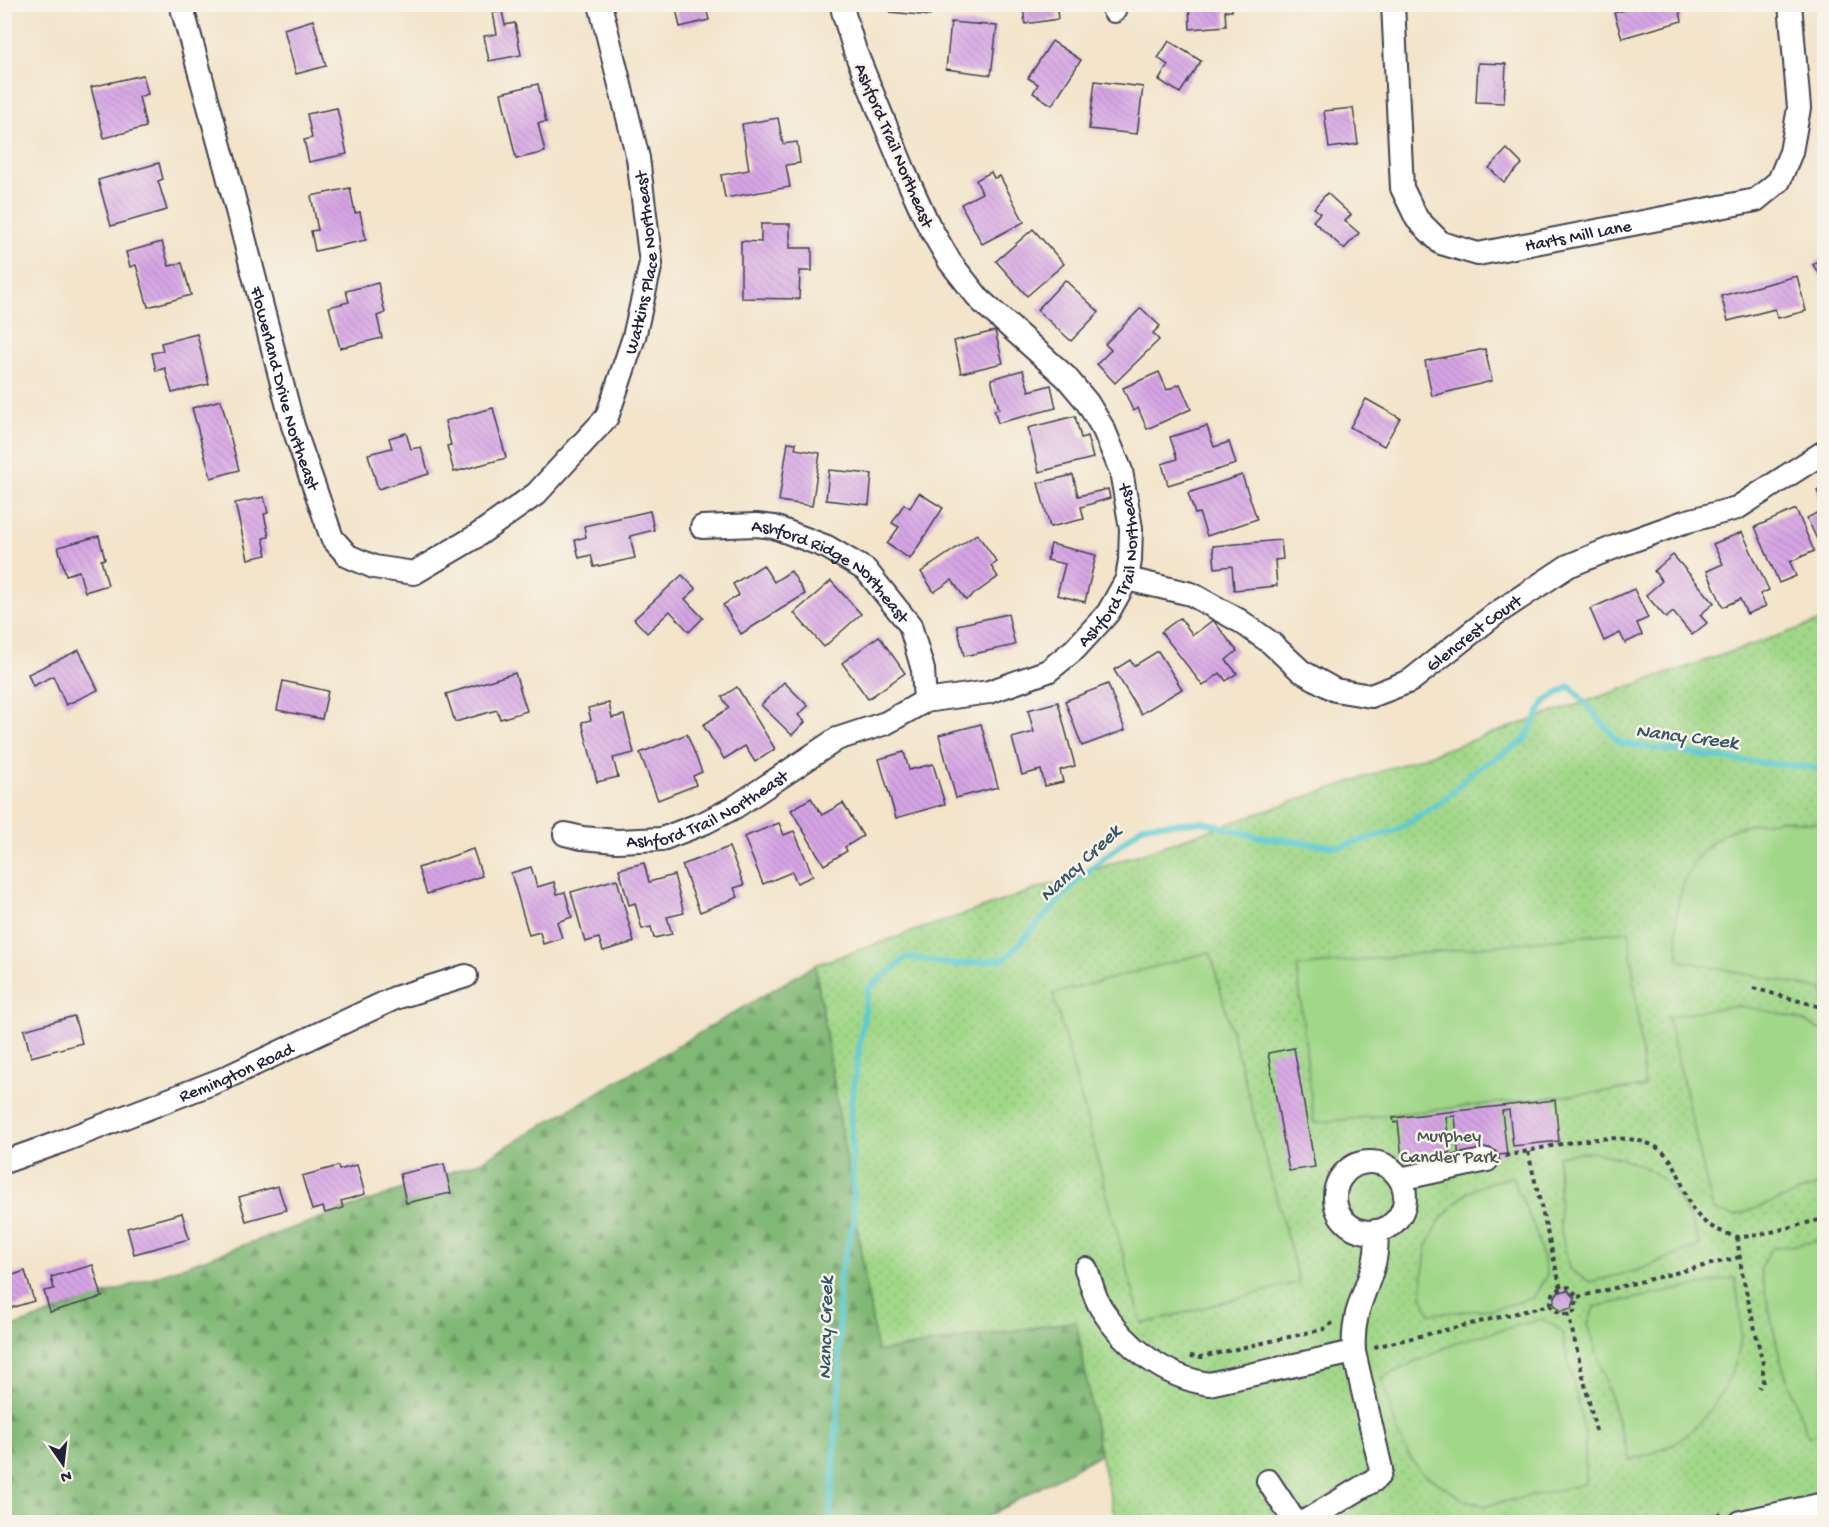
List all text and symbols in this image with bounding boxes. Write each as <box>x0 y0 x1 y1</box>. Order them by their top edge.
street label: Ashford Trail Northeast <box>849 61 937 233</box>
street label: Watkins Place Northeast <box>621 168 664 358</box>
street label: Harts Mill Lane <box>1523 216 1634 258</box>
street label: Flowerland Drive Northeast <box>244 284 323 495</box>
street label: Ashford Trail Northeast <box>1074 480 1144 652</box>
street label: Ashford Ridge Northeast <box>750 517 913 630</box>
street label: Glencrest Court <box>1423 591 1528 677</box>
water label: Nancy Creek <box>1634 721 1741 756</box>
street label: Ashford Trail Northeast <box>626 766 794 854</box>
water label: Nancy Creek <box>1036 820 1128 908</box>
street label: Remington Road <box>176 1039 299 1108</box>
park label: Murphey Candler Park <box>1400 1127 1500 1169</box>
water label: Nancy Creek <box>815 1275 840 1380</box>
north arrow <box>33 1434 93 1494</box>
text: N <box>58 1465 73 1486</box>

